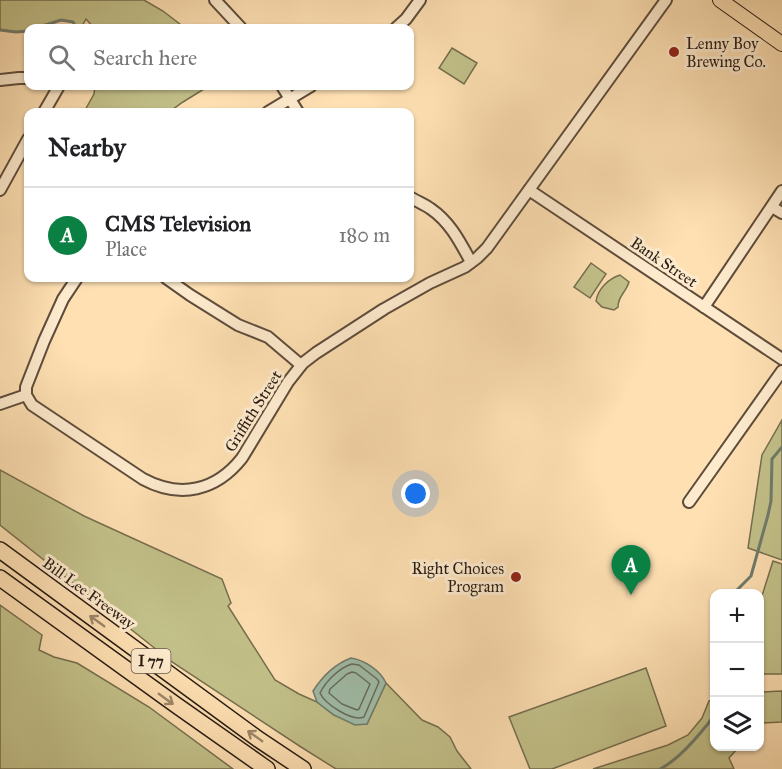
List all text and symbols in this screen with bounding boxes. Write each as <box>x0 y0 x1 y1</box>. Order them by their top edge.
search box <box>24 24 414 90</box>
place label: Lenny Boy Brewing Co. <box>686 34 766 72</box>
icon: search <box>45 41 78 74</box>
text: Search here <box>93 44 197 71</box>
marker: Lenny Boy Brewing Co. <box>667 45 681 59</box>
text: Nearby <box>48 131 126 163</box>
text: CMS Television <box>105 210 251 237</box>
text: A <box>61 223 74 247</box>
text: 180 m <box>339 223 390 247</box>
street label: Bank Street <box>627 233 701 291</box>
text: Place <box>105 237 147 261</box>
street label: Griffith Street <box>220 366 286 455</box>
your location <box>401 479 430 508</box>
pin: A <box>612 546 650 595</box>
street label: Bill Lee Freeway <box>39 553 139 633</box>
place label: Right Choices Program <box>411 559 505 597</box>
marker: Right Choices Program <box>509 570 523 584</box>
map controls <box>710 589 764 751</box>
button: + <box>710 589 764 643</box>
one-way arrow <box>89 615 105 628</box>
button: − <box>710 643 764 697</box>
road number: I 77 <box>132 649 170 673</box>
one-way arrow <box>158 692 174 705</box>
button: layers <box>710 697 764 751</box>
one-way arrow <box>247 730 263 742</box>

